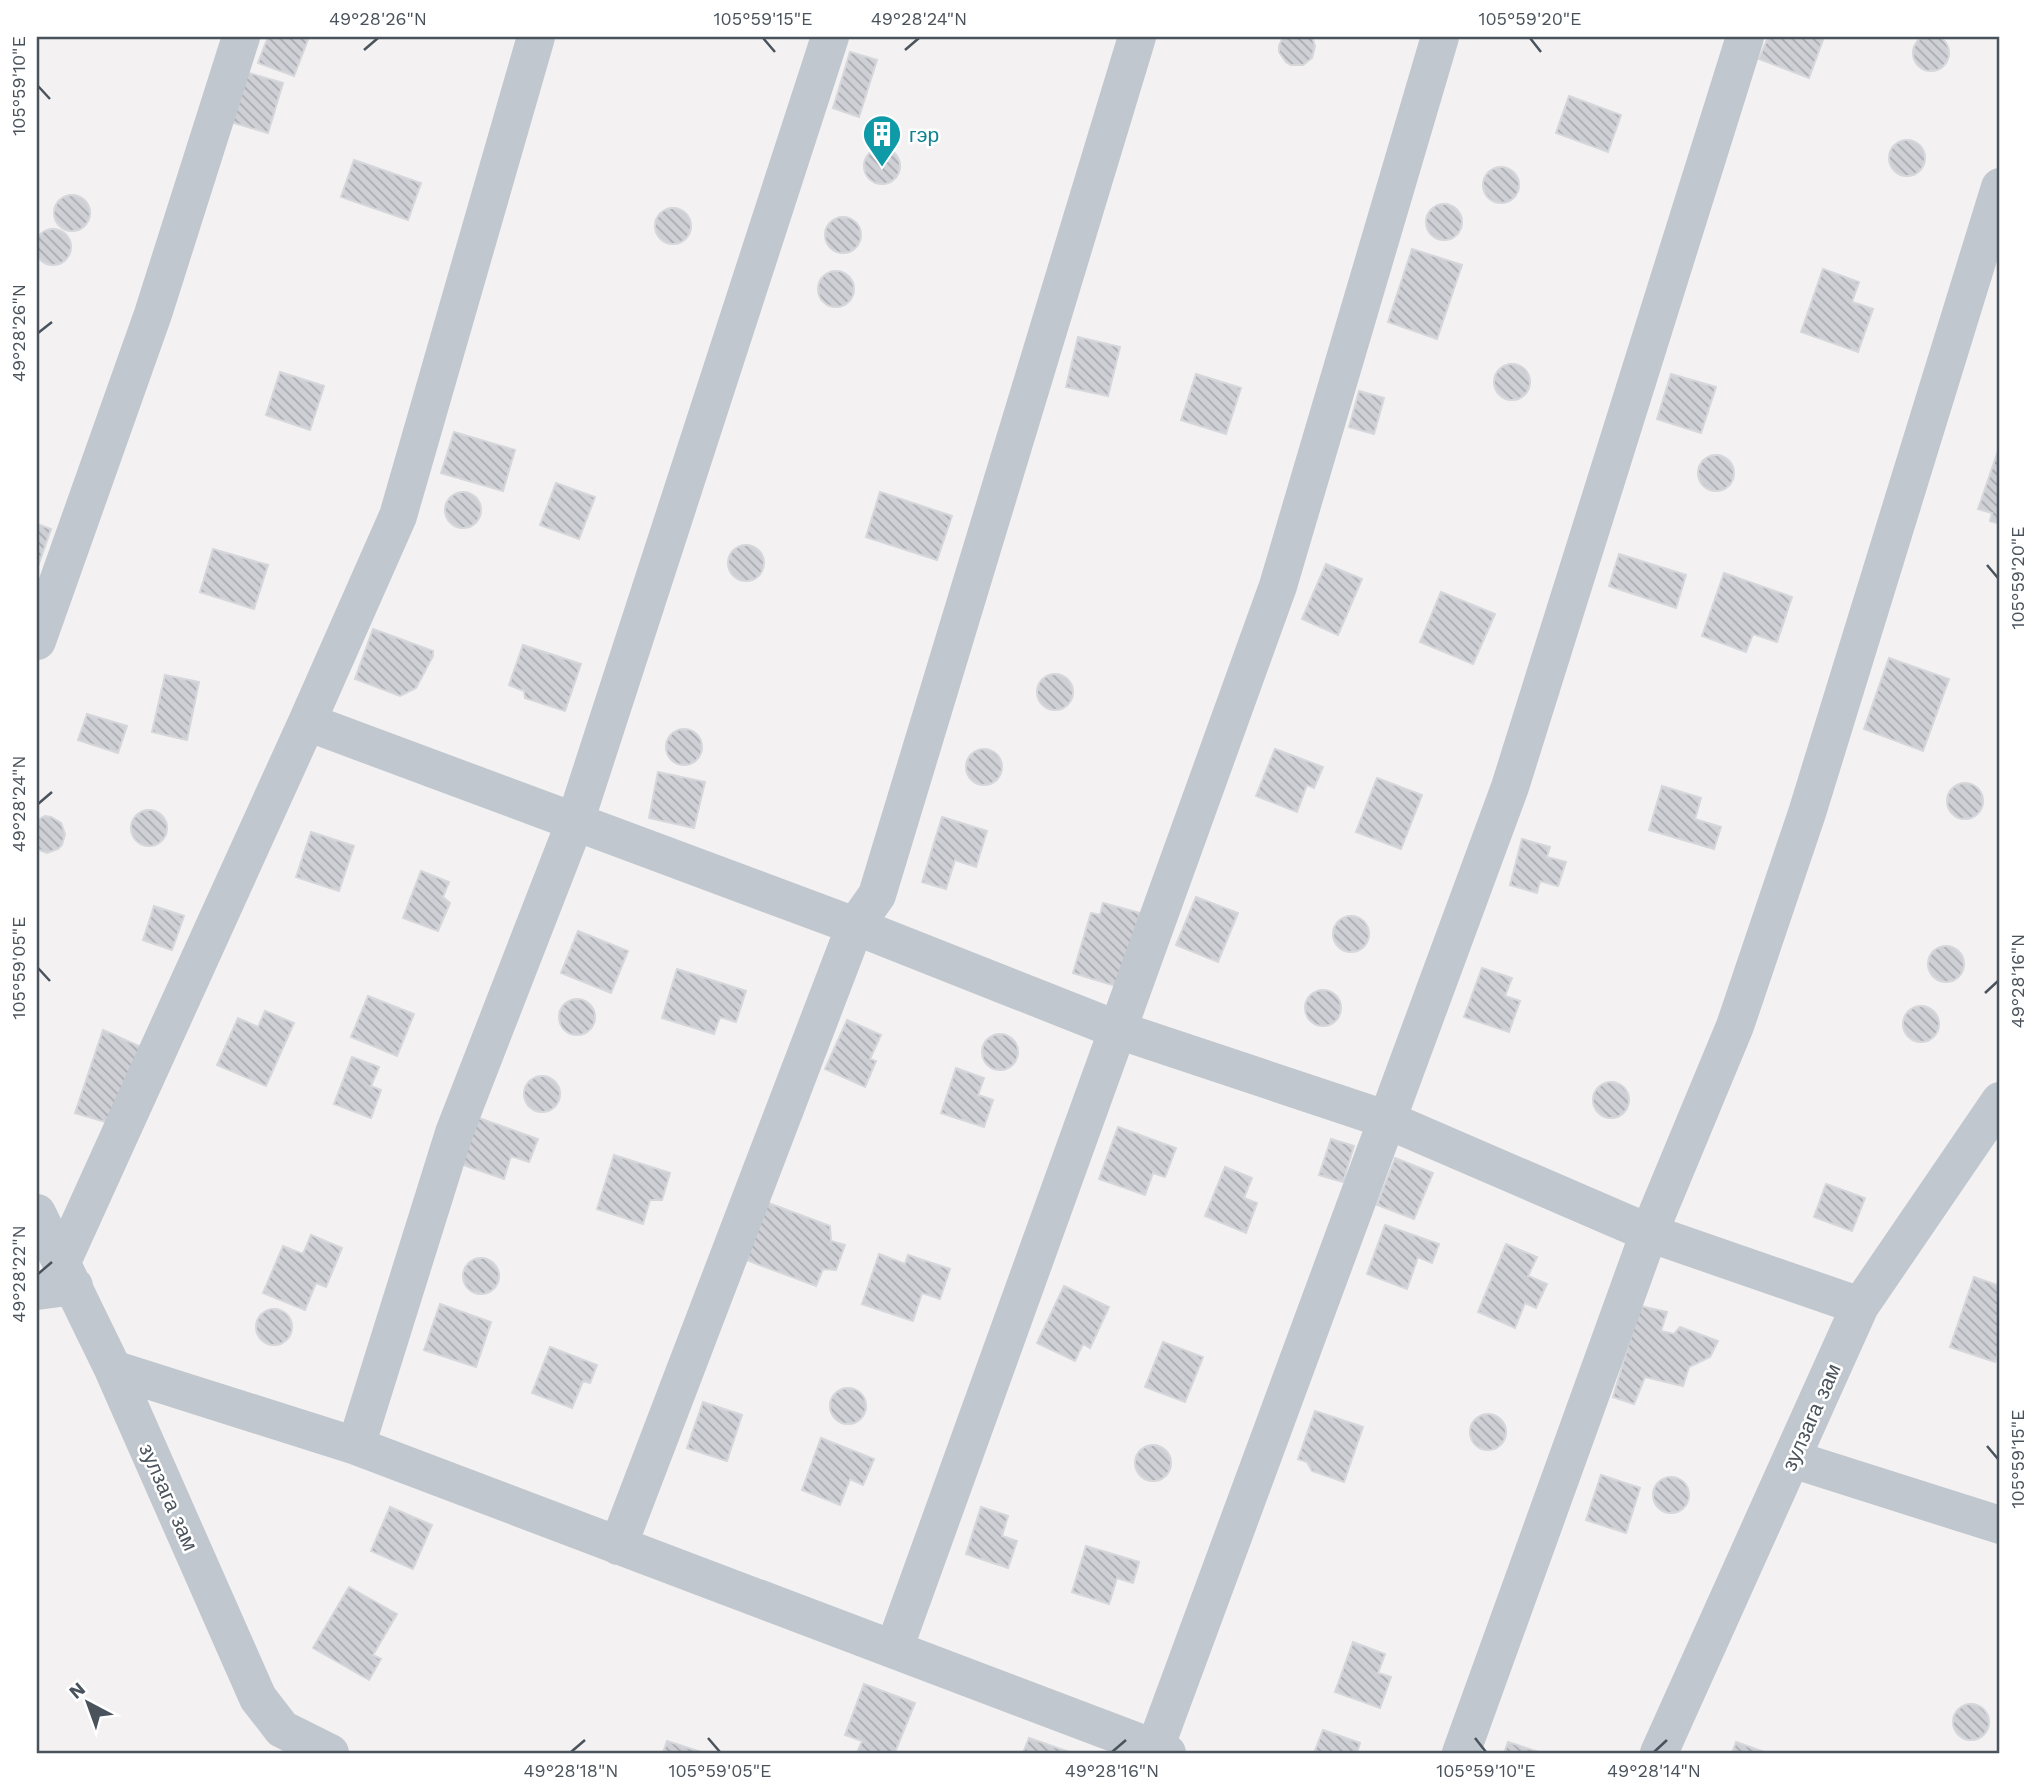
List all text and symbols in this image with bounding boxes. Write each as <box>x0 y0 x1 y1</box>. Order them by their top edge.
text: 49°28'26"N <box>329 8 427 29</box>
text: 105°59'15"E <box>714 8 813 29</box>
text: 49°28'24"N <box>871 8 967 29</box>
text: 105°59'20"E <box>1478 8 1582 29</box>
text: 105°59'10"E <box>8 36 29 136</box>
building icon: гэр <box>861 113 903 168</box>
place label: гэр <box>909 122 939 147</box>
text: 49°28'26"N <box>8 284 29 382</box>
text: 105°59'20"E <box>2007 526 2028 630</box>
text: 49°28'24"N <box>8 756 29 852</box>
text: 105°59'05"E <box>8 916 29 1020</box>
text: 49°28'16"N <box>2007 934 2028 1028</box>
text: 49°28'22"N <box>8 1225 29 1323</box>
street label: зулзага зам <box>1776 1359 1846 1475</box>
text: 105°59'15"E <box>2007 1410 2028 1509</box>
street label: зулзага зам <box>134 1439 204 1555</box>
north arrow <box>52 1668 122 1738</box>
text: N <box>64 1677 90 1704</box>
text: 49°28'18"N <box>524 1760 618 1781</box>
text: 105°59'05"E <box>668 1760 772 1781</box>
text: 49°28'16"N <box>1065 1760 1159 1781</box>
text: 105°59'10"E <box>1436 1760 1536 1781</box>
text: 49°28'14"N <box>1607 1760 1701 1781</box>

